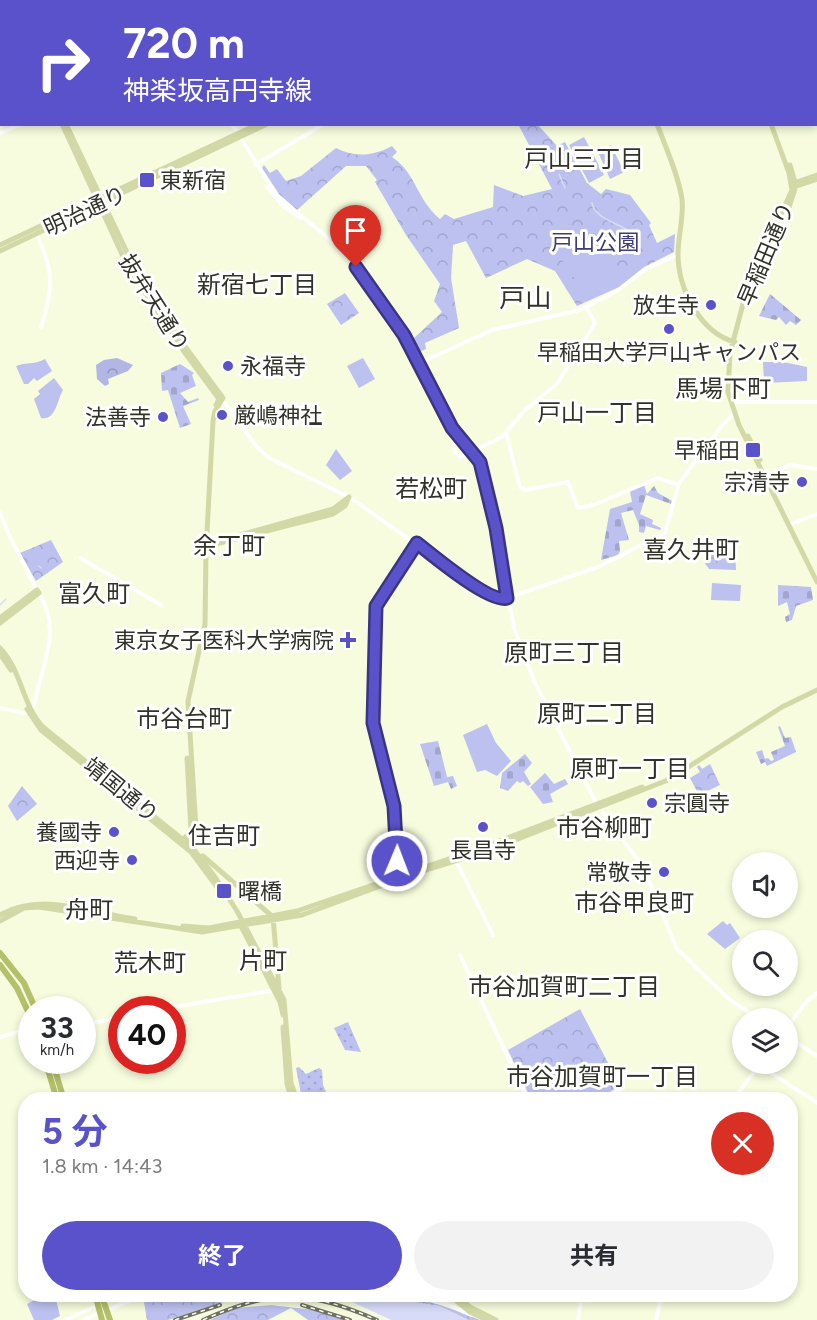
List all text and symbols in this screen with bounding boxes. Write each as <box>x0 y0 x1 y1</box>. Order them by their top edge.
text: 720 m <box>123 18 245 69</box>
icon: right <box>24 24 102 102</box>
text: 神楽坂高円寺線 <box>123 74 312 107</box>
district label: 戸山三丁目 <box>524 144 644 173</box>
place label: 東新宿 <box>160 167 226 194</box>
marker: 東新宿 <box>138 171 156 189</box>
street label: 明治通り <box>39 180 131 242</box>
street label: 早稲田通り <box>732 198 800 310</box>
pin <box>330 205 381 267</box>
icon: arrive <box>339 214 372 247</box>
park label: 戸山公園 <box>551 229 639 256</box>
street label: 抜弁天通り <box>113 249 195 357</box>
district label: 新宿七丁目 <box>197 270 317 299</box>
district label: 戸山 <box>499 282 551 314</box>
place label: 放生寺 <box>633 292 699 319</box>
marker: 放生寺 <box>704 298 718 312</box>
marker: 早稲田大学戸山キャンパス <box>662 322 676 336</box>
place label: 早稲田大学戸山キャンパス <box>537 339 801 366</box>
place label: 永福寺 <box>240 353 306 380</box>
marker: 永福寺 <box>221 359 235 373</box>
district label: 馬場下町 <box>675 374 771 403</box>
district label: 戸山一丁目 <box>537 398 657 427</box>
place label: 厳嶋神社 <box>234 402 322 429</box>
place label: 法善寺 <box>85 404 151 431</box>
marker: 厳嶋神社 <box>215 408 229 422</box>
marker: 法善寺 <box>156 410 170 424</box>
place label: 早稲田 <box>674 437 740 464</box>
marker: 早稲田 <box>744 441 762 459</box>
place label: 宗清寺 <box>724 469 790 496</box>
district label: 若松町 <box>395 474 467 503</box>
marker: 宗清寺 <box>795 475 809 489</box>
district label: 余丁町 <box>193 531 265 560</box>
district label: 喜久井町 <box>643 535 739 564</box>
district label: 富久町 <box>58 579 130 608</box>
place label: 東京女子医科大学病院 <box>114 627 334 654</box>
marker: 東京女子医科大学病院 <box>339 631 357 649</box>
district label: 原町三丁目 <box>504 638 624 667</box>
district label: 原町二丁目 <box>537 699 657 728</box>
district label: 市谷台町 <box>136 704 232 733</box>
street label: 靖国通り <box>78 752 164 828</box>
district label: 原町一丁目 <box>570 754 690 783</box>
place label: 宗圓寺 <box>664 790 730 817</box>
marker: 宗圓寺 <box>645 796 659 810</box>
district label: 市谷柳町 <box>556 813 652 842</box>
place label: 養國寺 <box>36 819 102 846</box>
marker: 長昌寺 <box>476 820 490 834</box>
district label: 住吉町 <box>188 821 260 850</box>
marker: 養國寺 <box>107 825 121 839</box>
position arrow <box>365 829 429 893</box>
place label: 長昌寺 <box>450 837 516 864</box>
place label: 西迎寺 <box>54 847 120 874</box>
map controls <box>732 852 798 1074</box>
button: sound <box>732 852 798 918</box>
marker: 西迎寺 <box>125 853 139 867</box>
place label: 常敬寺 <box>586 859 652 886</box>
marker: 常敬寺 <box>657 865 671 879</box>
place label: 曙橋 <box>238 878 282 905</box>
marker: 曙橋 <box>215 882 233 900</box>
district label: 市谷甲良町 <box>574 888 694 917</box>
district label: 舟町 <box>65 895 113 924</box>
button: search <box>732 930 798 996</box>
district label: 片町 <box>239 946 287 975</box>
district label: 荒木町 <box>114 948 186 977</box>
district label: 市谷加賀町二丁目 <box>468 972 660 1001</box>
speed limit sign: 40 <box>108 996 186 1074</box>
button: layers <box>732 1008 798 1074</box>
text: 33 <box>40 1009 74 1046</box>
text: km/h <box>40 1041 74 1059</box>
district label: 市谷加賀町一丁目 <box>506 1062 698 1091</box>
text: 5 分 <box>42 1110 107 1153</box>
button: close <box>711 1112 774 1175</box>
text: 1.8 km · 14:43 <box>42 1154 162 1178</box>
button: 終了 <box>42 1221 402 1290</box>
button: 共有 <box>414 1221 774 1290</box>

